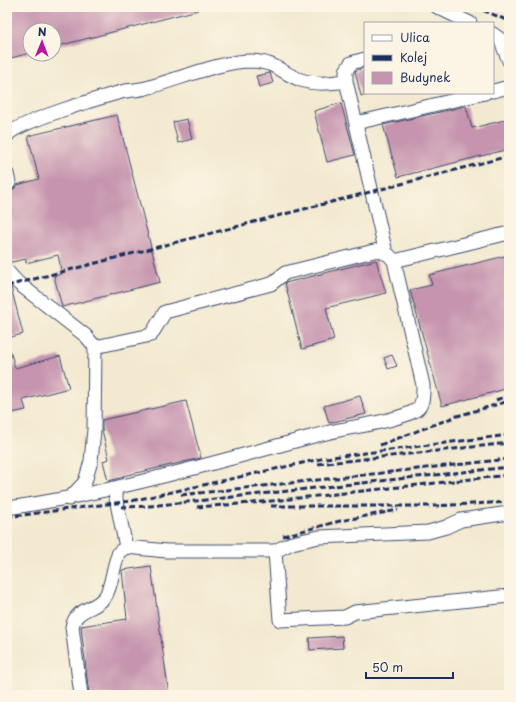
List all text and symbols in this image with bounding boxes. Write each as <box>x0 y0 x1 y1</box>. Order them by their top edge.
north arrow <box>22 22 62 62</box>
legend <box>364 22 494 94</box>
text: N <box>38 23 47 40</box>
text: Ulica <box>400 28 430 46</box>
text: Kolej <box>400 48 427 66</box>
text: Budynek <box>400 68 450 86</box>
scale bar <box>366 654 453 680</box>
text: 50 m <box>372 658 403 676</box>

